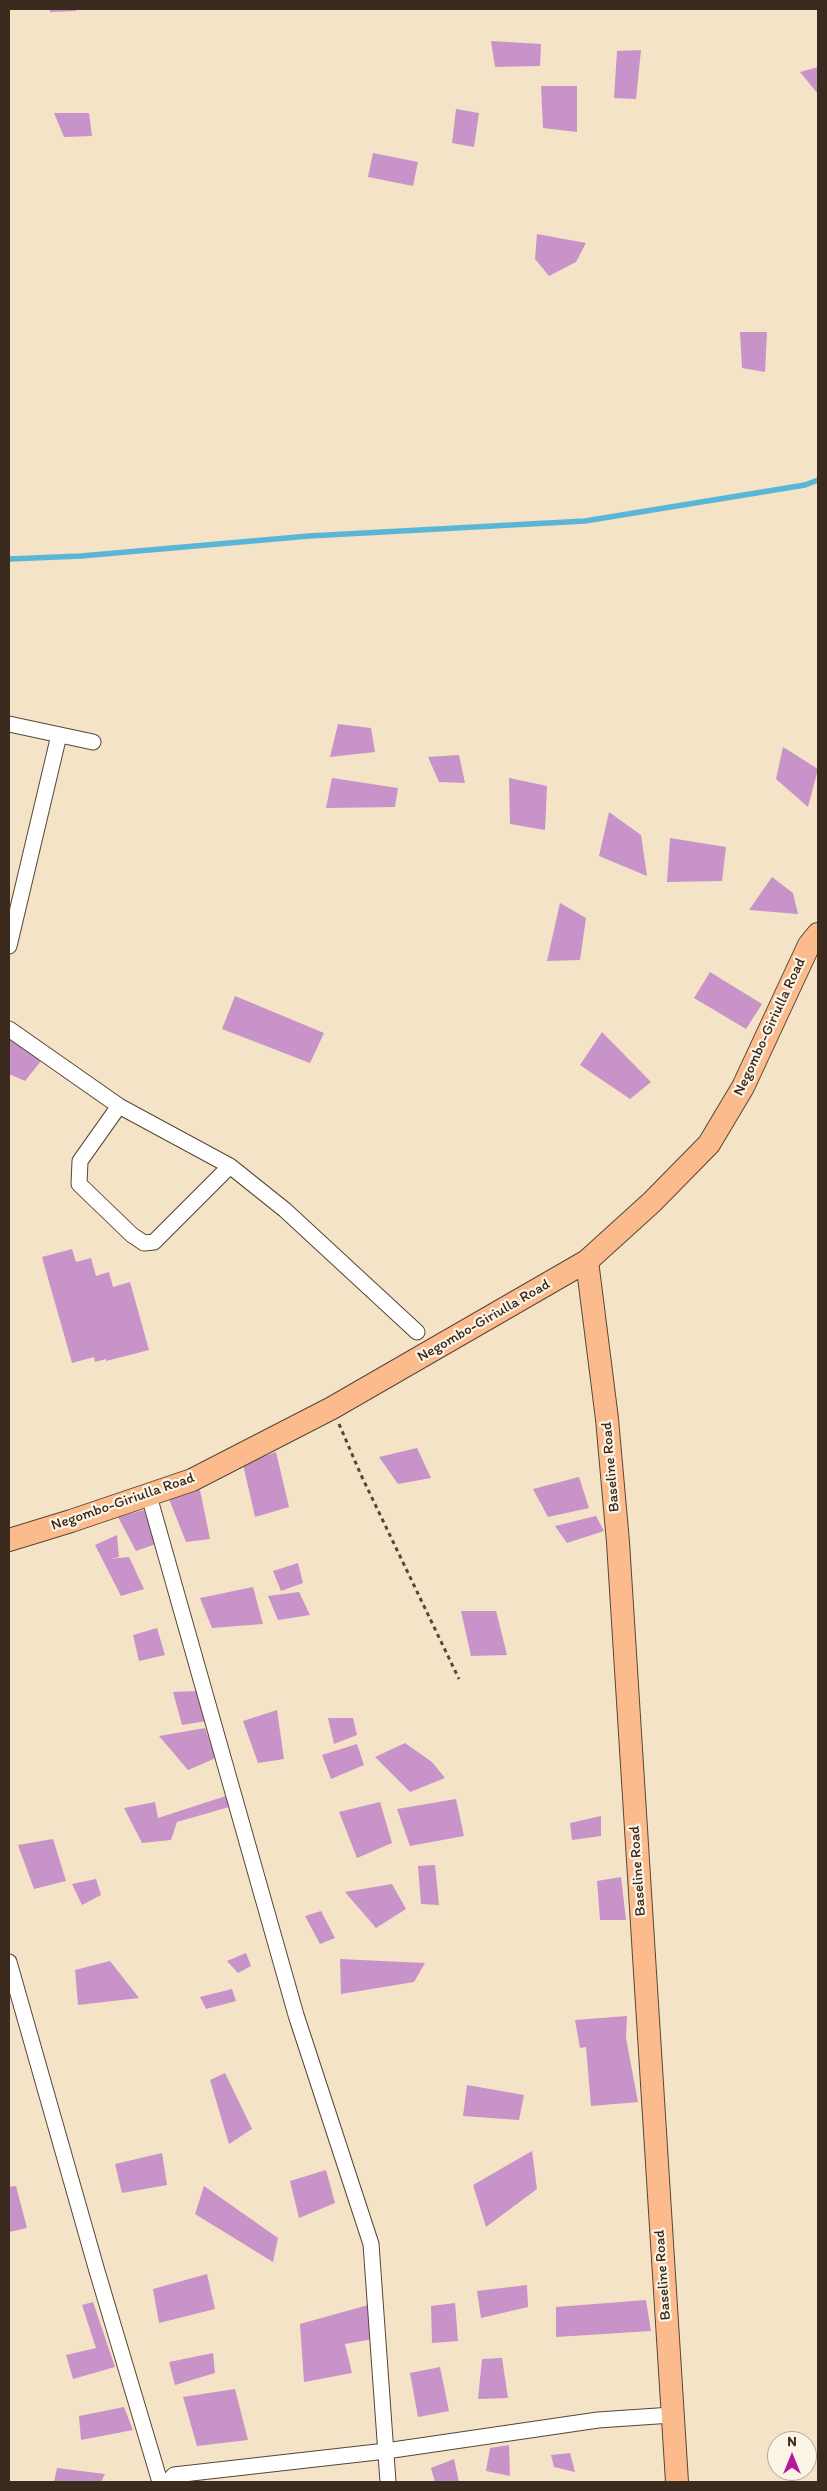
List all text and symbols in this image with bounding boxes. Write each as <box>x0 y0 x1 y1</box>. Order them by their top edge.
street label: Negombo-Giriulla Road <box>730 955 810 1099</box>
street label: Negombo-Giriulla Road <box>414 1276 554 1366</box>
street label: Baseline Road <box>598 1421 624 1513</box>
street label: Negombo-Giriulla Road <box>49 1469 197 1535</box>
street label: Baseline Road <box>626 1825 650 1917</box>
street label: Baseline Road <box>651 2229 675 2321</box>
north arrow <box>767 2431 817 2481</box>
text: N <box>787 2433 797 2450</box>

